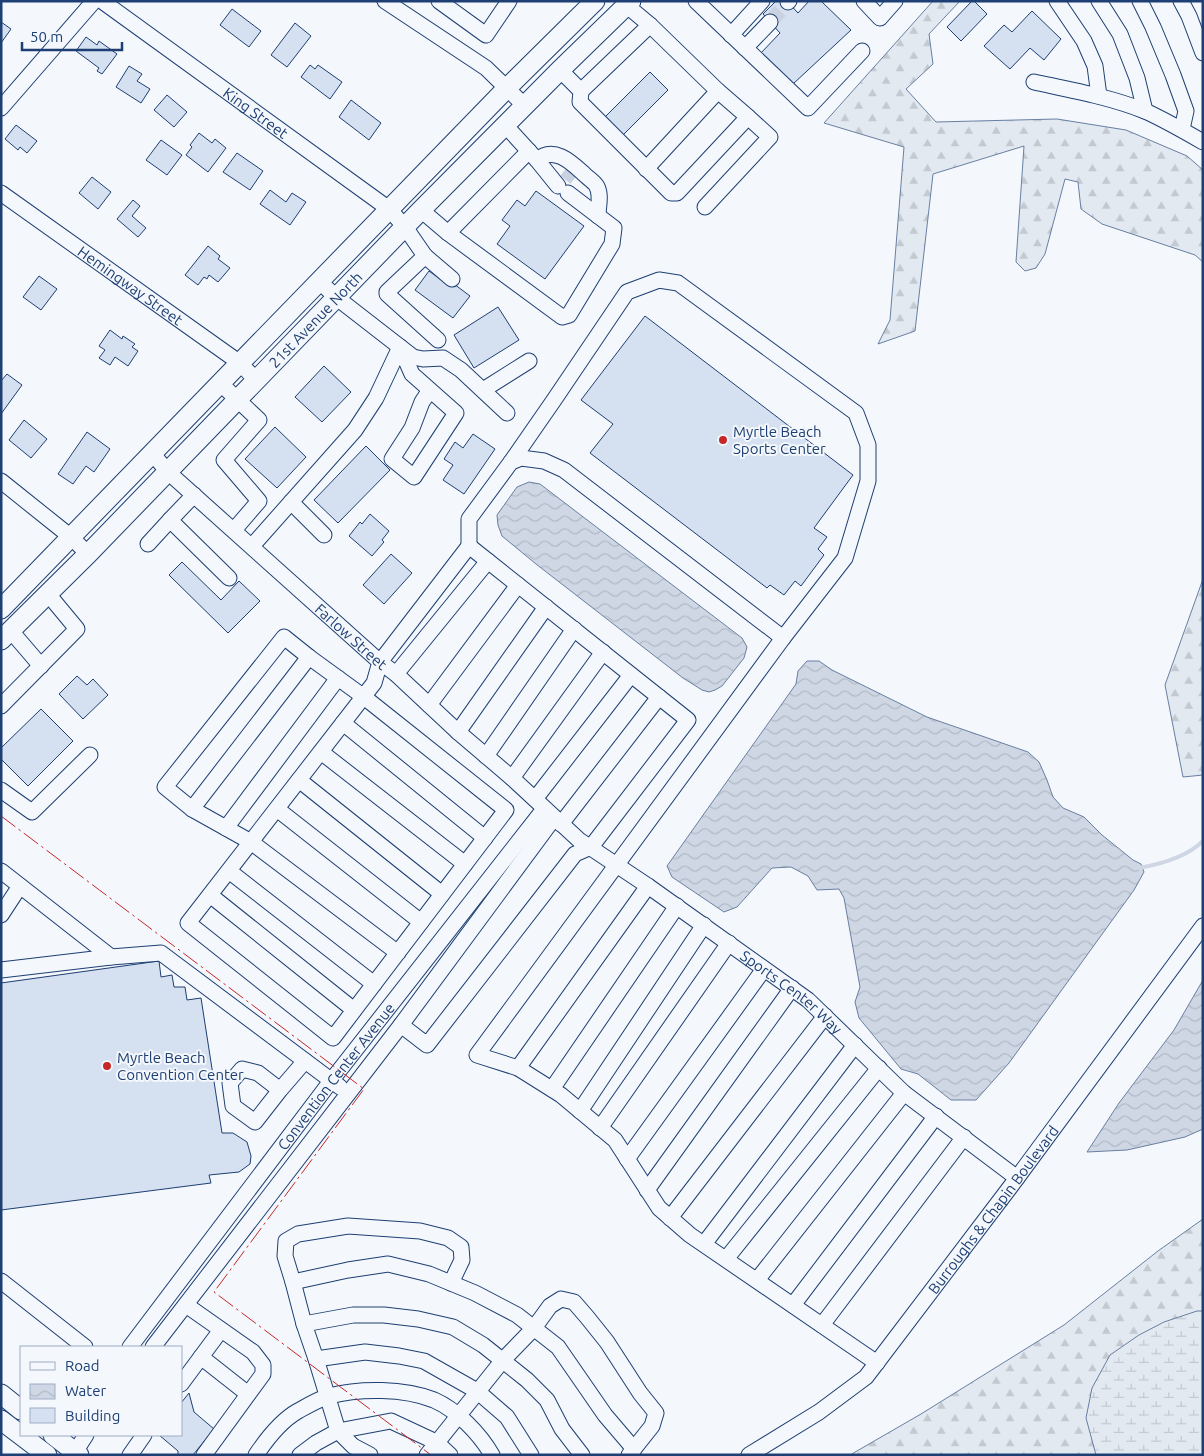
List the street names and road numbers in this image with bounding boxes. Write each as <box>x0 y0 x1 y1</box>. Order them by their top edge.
street label: King Street <box>220 83 292 142</box>
street label: Hemingway Street <box>75 242 186 328</box>
street label: 21st Avenue North <box>265 268 365 371</box>
street label: Farlow Street <box>312 600 391 673</box>
street label: Sports Center Way <box>738 946 846 1037</box>
street label: Convention Center Avenue <box>274 999 398 1153</box>
street label: Burroughs & Chapin Boulevard <box>924 1122 1061 1297</box>

